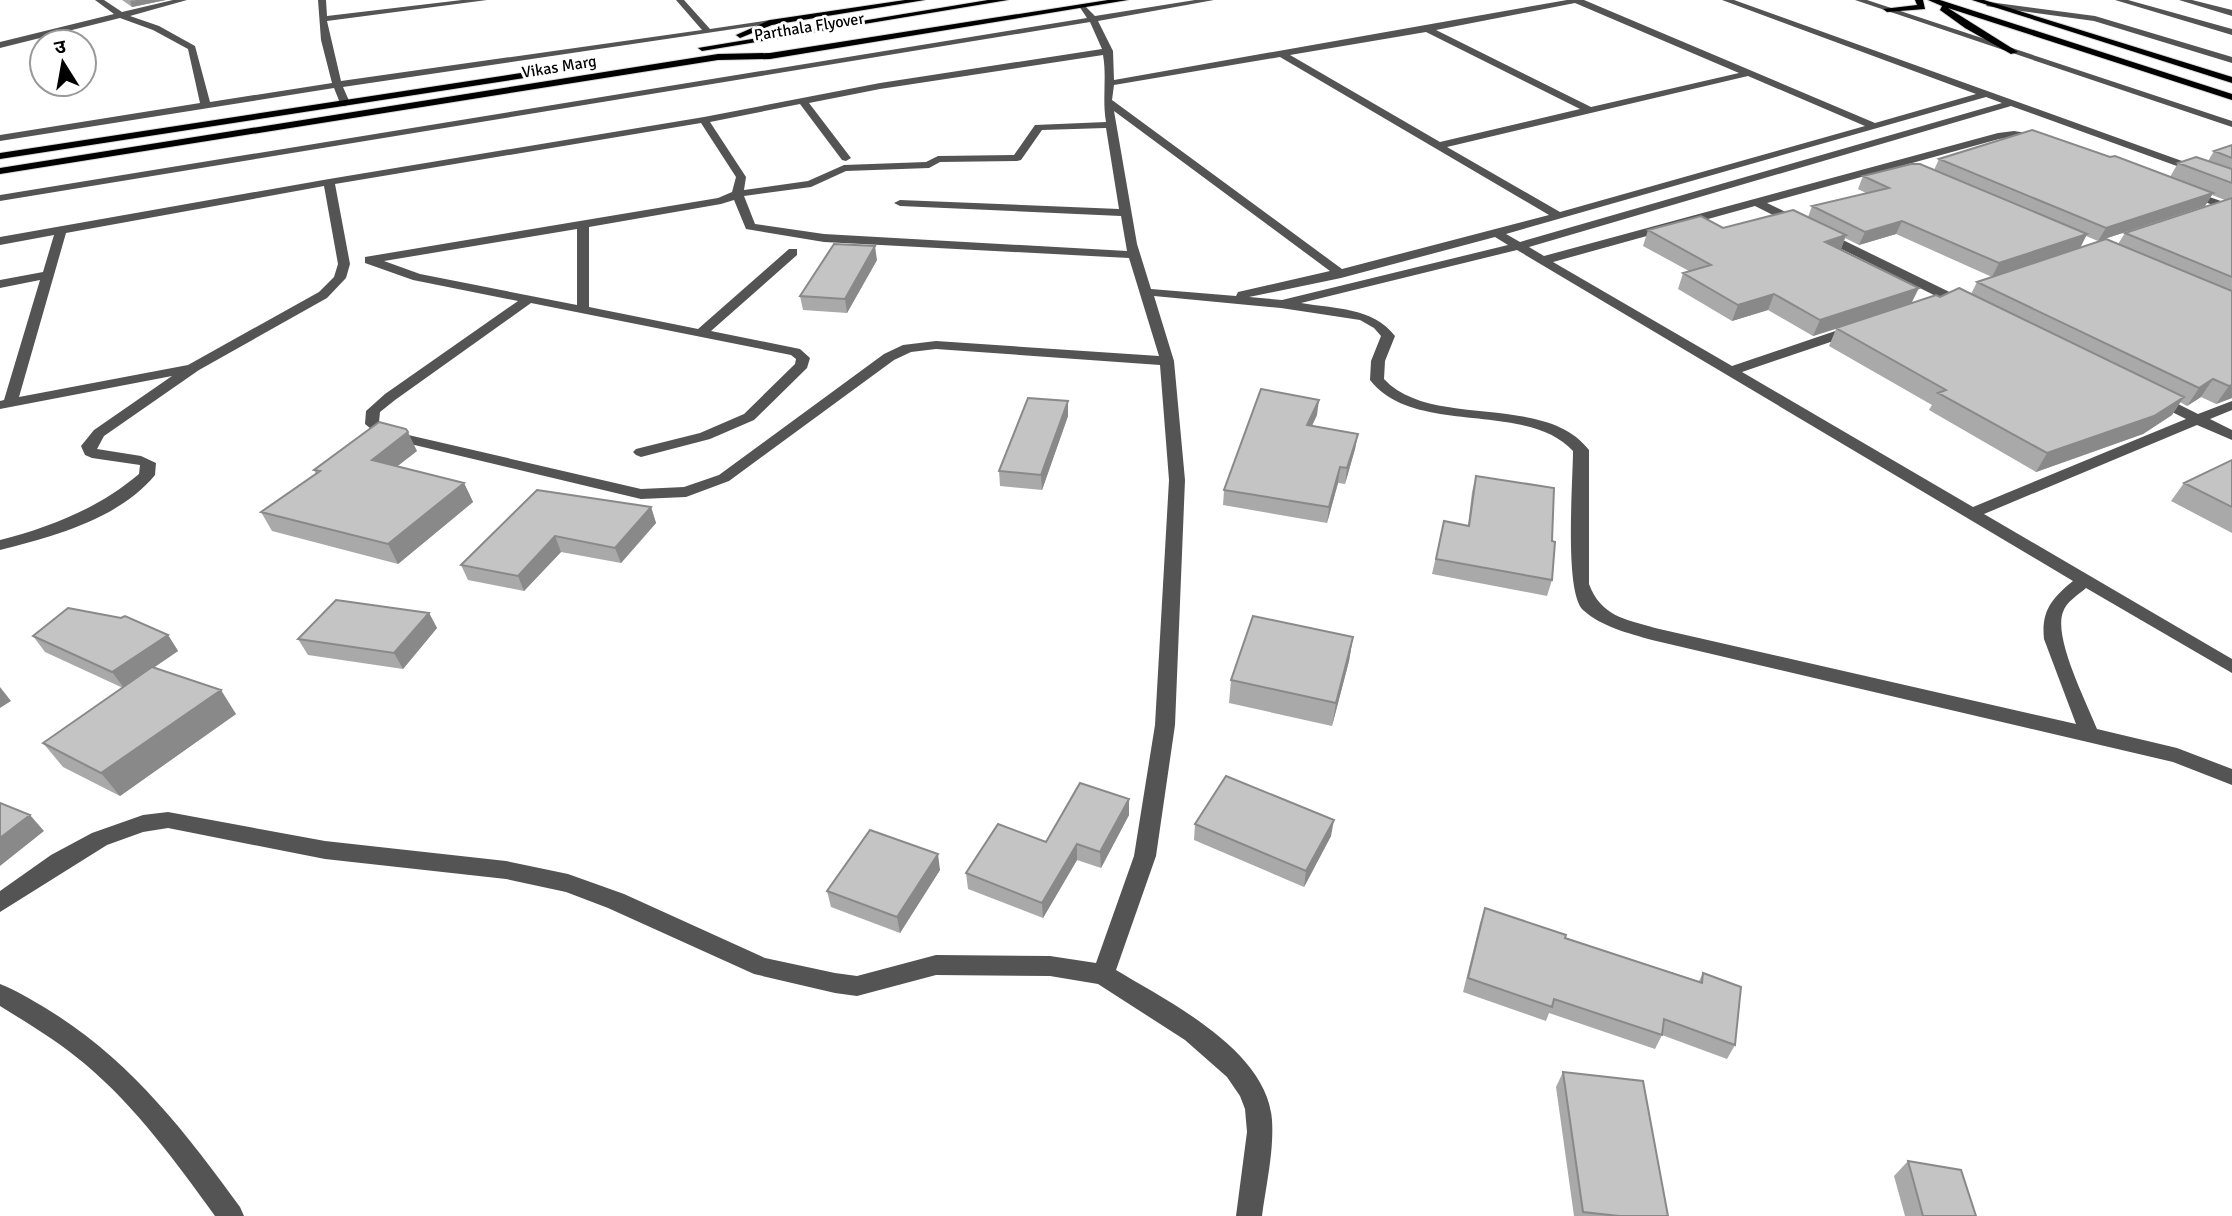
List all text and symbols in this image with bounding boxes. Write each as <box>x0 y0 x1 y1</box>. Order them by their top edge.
street label: Parthala Flyover <box>753 8 866 46</box>
north arrow <box>28 28 98 98</box>
text: उ <box>52 34 69 60</box>
street label: Vikas Marg <box>520 51 598 83</box>

